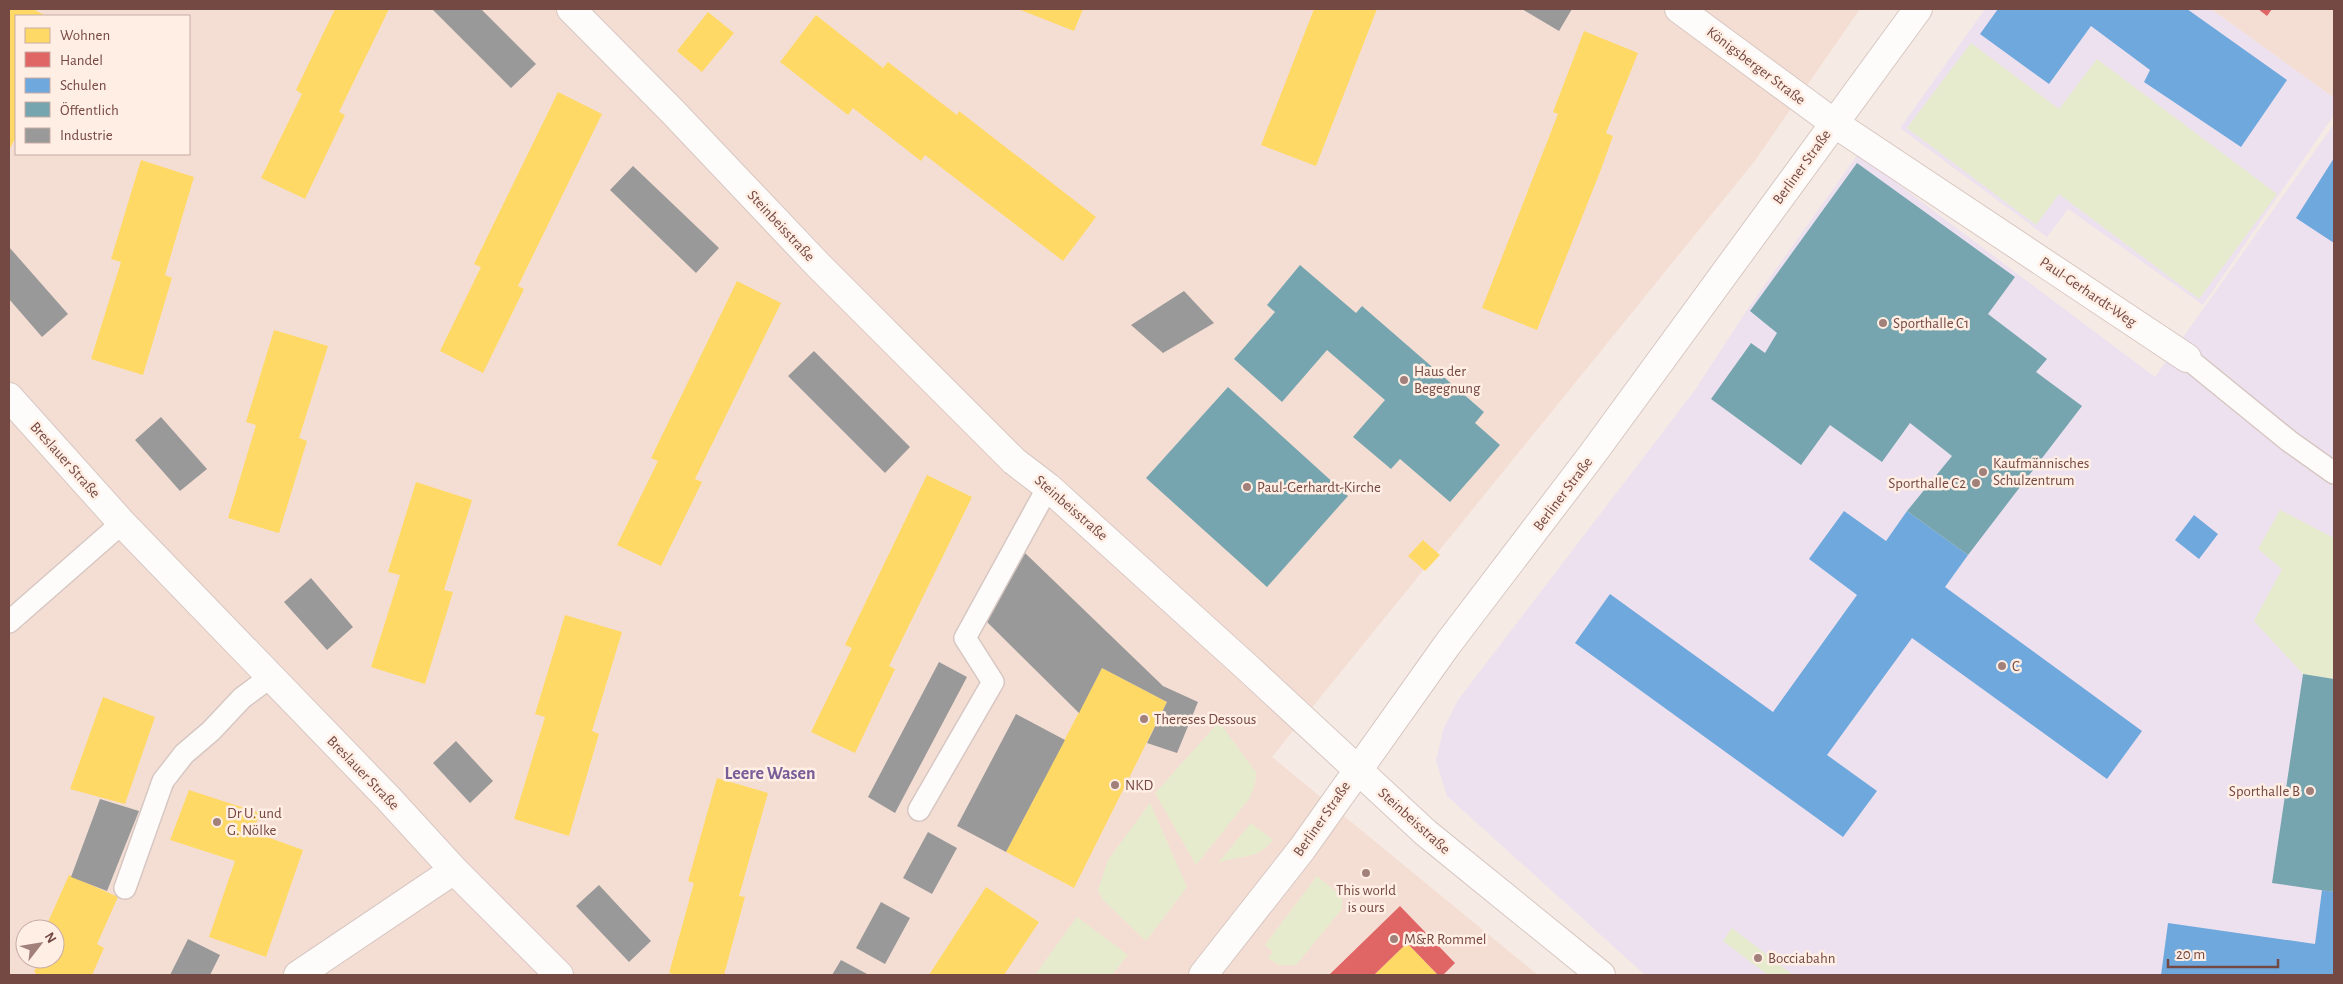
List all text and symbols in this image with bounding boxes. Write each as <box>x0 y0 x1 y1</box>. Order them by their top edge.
legend <box>15 15 190 155</box>
street label: Königsberger Straße <box>1704 24 1808 108</box>
text: Wohnen <box>60 28 110 43</box>
text: Handel <box>60 53 103 68</box>
text: Schulen <box>60 78 106 93</box>
text: Öffentlich <box>60 101 119 118</box>
street label: Berliner Straße <box>1770 127 1834 207</box>
text: Industrie <box>60 128 113 143</box>
street label: Steinbeisstraße <box>745 188 818 264</box>
street label: Paul-Gerhardt-Weg <box>2037 254 2139 330</box>
place label: Sporthalle C1 <box>1893 316 1969 331</box>
marker: Sporthalle C1 <box>1877 317 1889 329</box>
place label: Haus der Begegnung <box>1414 364 1481 396</box>
marker: Haus der Begegnung <box>1398 374 1410 386</box>
street label: Breslauer Straße <box>27 419 103 501</box>
street label: Berliner Straße <box>1531 454 1595 534</box>
place label: Kaufmännisches Schulzentrum <box>1993 456 2089 488</box>
marker: Kaufmännisches Schulzentrum <box>1977 466 1989 478</box>
street label: Steinbeisstraße <box>1032 473 1110 544</box>
place label: Sporthalle C2 <box>1888 476 1966 491</box>
marker: Sporthalle C2 <box>1970 477 1982 489</box>
place label: Paul-Gerhardt-Kirche <box>1257 480 1381 495</box>
marker: Paul-Gerhardt-Kirche <box>1241 481 1253 493</box>
place label: C <box>2012 659 2020 674</box>
marker: C <box>1996 660 2008 672</box>
place label: Thereses Dessous <box>1154 712 1256 727</box>
marker: Thereses Dessous <box>1138 713 1150 725</box>
street label: Breslauer Straße <box>324 733 402 813</box>
district label: Leere Wasen <box>725 765 815 783</box>
place label: NKD <box>1125 778 1153 793</box>
marker: NKD <box>1109 779 1121 791</box>
street label: Berliner Straße <box>1291 779 1353 859</box>
place label: Sporthalle B <box>2229 784 2300 799</box>
street label: Steinbeisstraße <box>1375 785 1453 857</box>
marker: Sporthalle B <box>2304 785 2316 797</box>
place label: Dr U. und G. Nölke <box>227 806 282 838</box>
marker: Dr U. und G. Nölke <box>211 816 223 828</box>
marker: This world is ours <box>1360 867 1372 879</box>
place label: This world is ours <box>1336 883 1396 915</box>
north arrow <box>15 919 65 969</box>
text: N <box>42 930 59 946</box>
place label: M&R Rommel <box>1404 932 1487 947</box>
marker: M&R Rommel <box>1388 933 1400 945</box>
scale bar <box>2168 936 2278 968</box>
text: 20 m <box>2176 947 2205 962</box>
place label: Bocciabahn <box>1768 951 1835 966</box>
marker: Bocciabahn <box>1752 952 1764 964</box>

